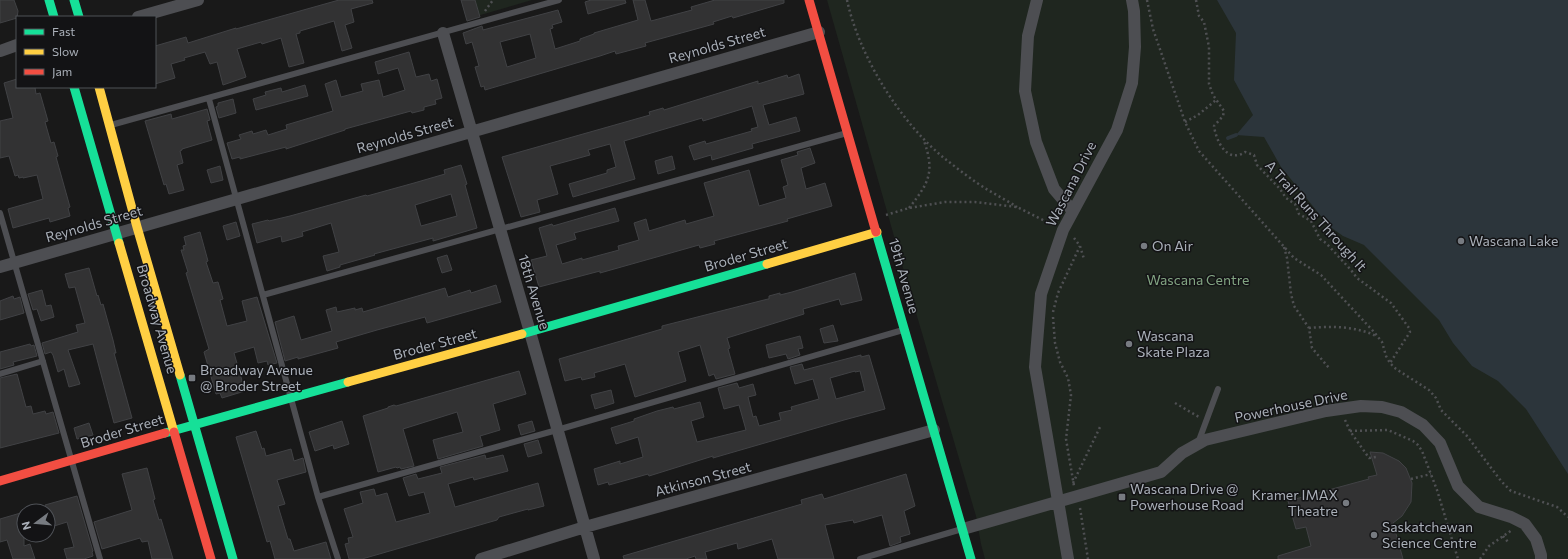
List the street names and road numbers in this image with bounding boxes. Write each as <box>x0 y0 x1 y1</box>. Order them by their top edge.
street label: Reynolds Street <box>666 22 768 66</box>
street label: Reynolds Street <box>354 112 456 156</box>
street label: Wascana Drive <box>1042 138 1099 229</box>
street label: A Trail Runs Through It <box>1262 157 1371 275</box>
street label: Reynolds Street <box>43 201 145 245</box>
street label: Broder Street <box>702 234 790 275</box>
street label: 19th Avenue <box>886 236 923 316</box>
street label: 18th Avenue <box>515 252 554 331</box>
street label: Broadway Avenue <box>134 262 181 376</box>
street label: Broder Street <box>391 324 479 363</box>
street label: Powerhouse Drive <box>1233 385 1349 426</box>
street label: Broder Street <box>78 410 166 451</box>
street label: Atkinson Street <box>653 457 753 500</box>

